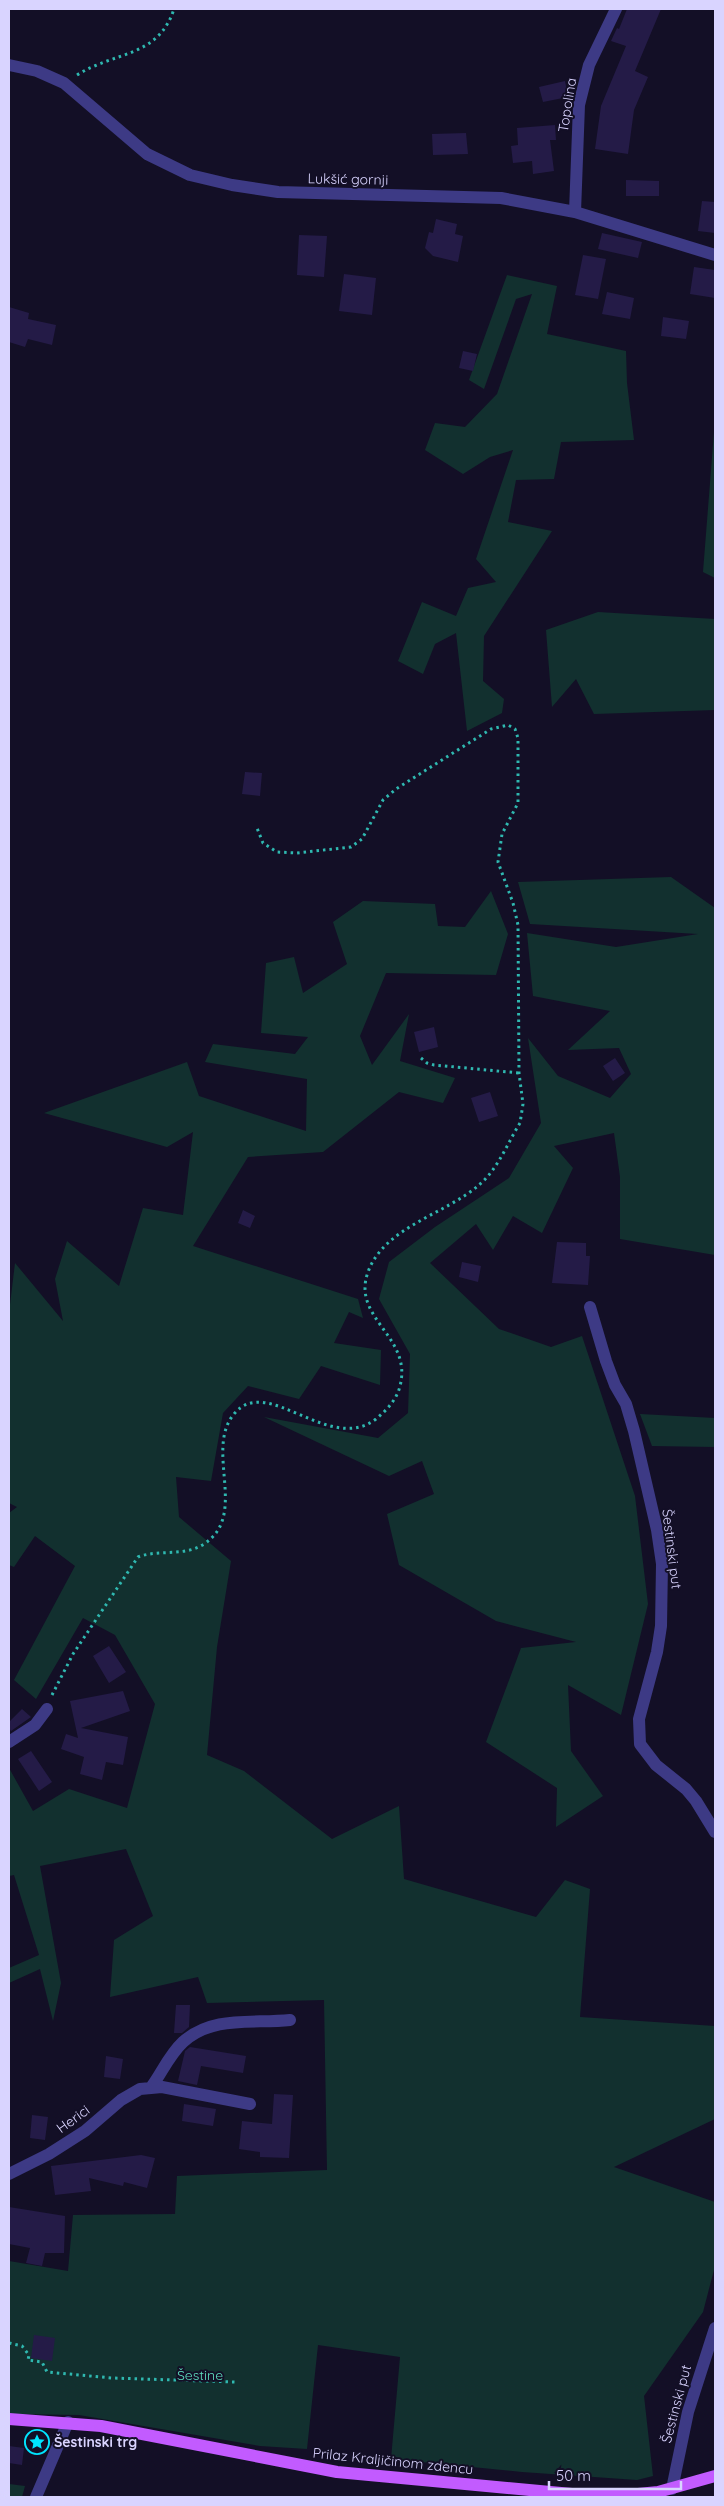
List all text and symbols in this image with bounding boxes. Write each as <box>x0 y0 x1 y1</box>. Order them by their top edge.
street label: Topolina <box>554 76 580 134</box>
street label: Lukšić gornji <box>307 169 389 189</box>
street label: Šestinski put <box>658 1508 686 1590</box>
street label: Herici <box>53 2101 93 2137</box>
street label: Šestinski put <box>657 2363 695 2445</box>
park label: Šestine <box>177 2366 223 2384</box>
place icon: Šestinski trg <box>24 2429 50 2455</box>
place label: Šestinski trg <box>54 2433 137 2451</box>
street label: Prilaz Kraljičinom zdencu <box>312 2444 474 2478</box>
scale bar <box>549 2458 682 2490</box>
text: 50 m <box>556 2466 591 2485</box>

